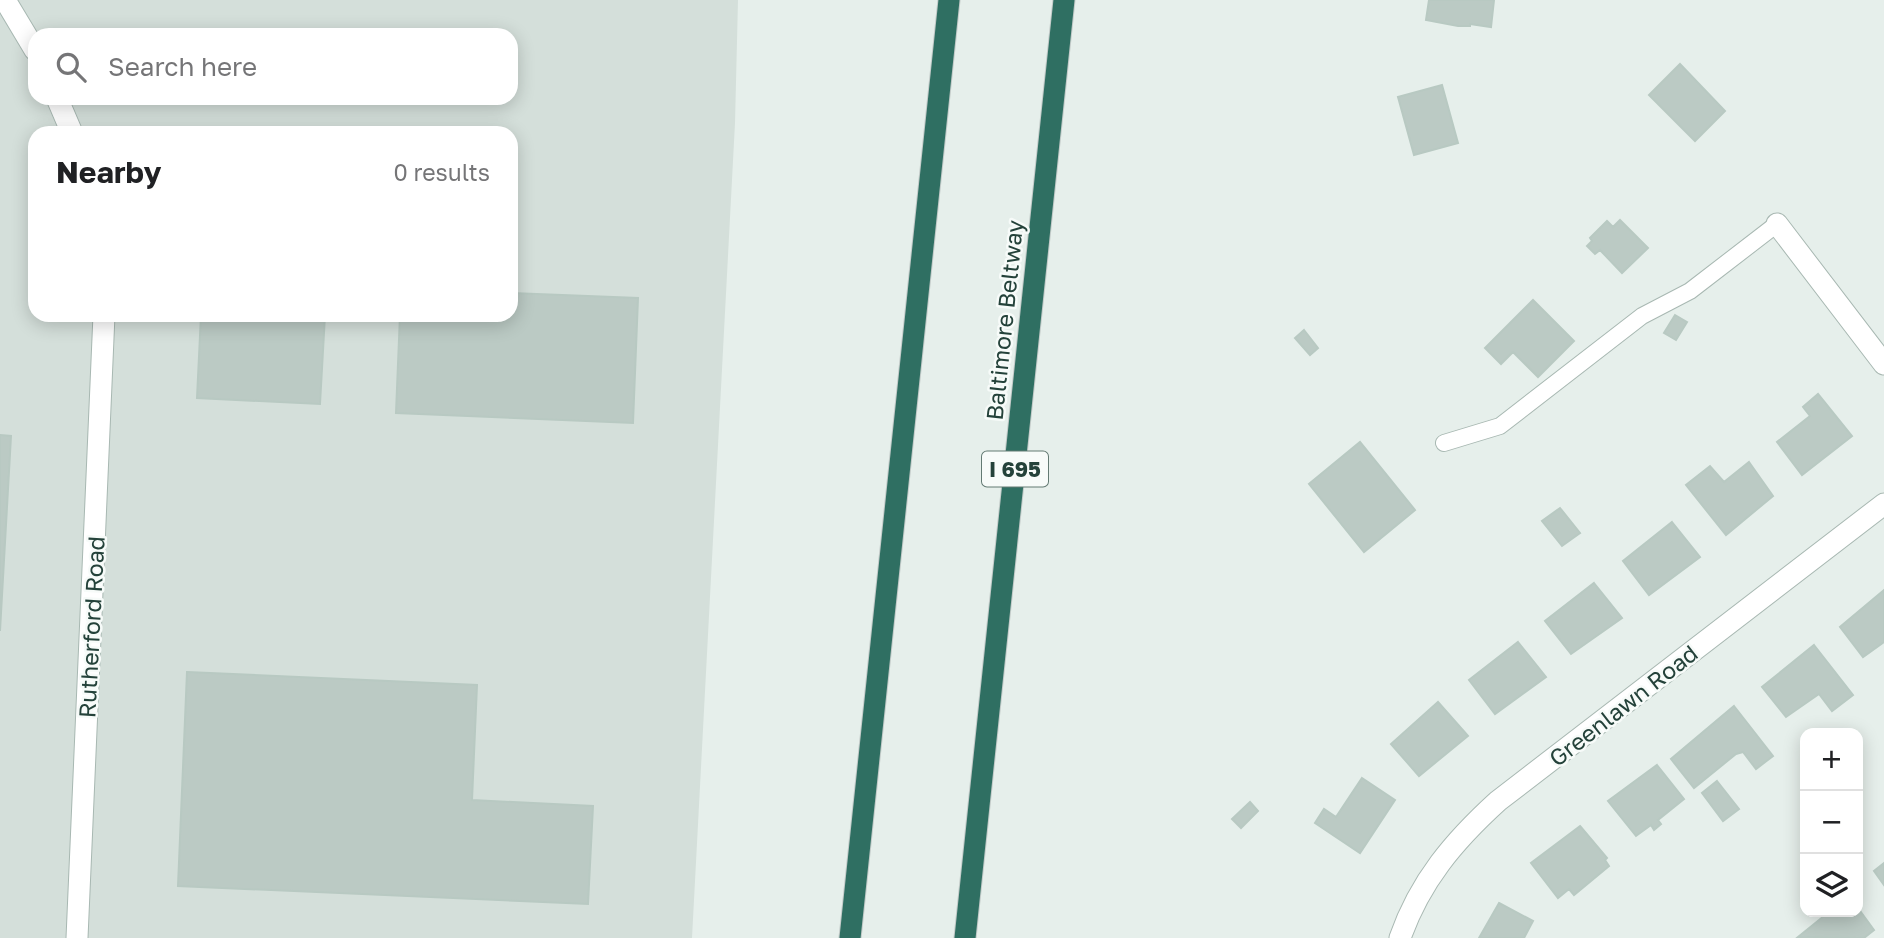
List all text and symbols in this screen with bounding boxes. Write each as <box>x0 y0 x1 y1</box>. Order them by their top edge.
search box <box>28 28 518 105</box>
icon: search <box>52 48 90 86</box>
text: Search here <box>108 51 257 82</box>
text: Nearby <box>56 154 161 190</box>
text: 0 results <box>394 158 490 186</box>
street label: Baltimore Beltway <box>980 218 1028 422</box>
road number: I 695 <box>982 452 1048 486</box>
street label: Rutherford Road <box>72 535 110 719</box>
street label: Greenlawn Road <box>1543 638 1703 772</box>
map controls <box>1800 728 1863 917</box>
button: + <box>1800 728 1863 791</box>
button: − <box>1800 791 1863 854</box>
button: layers <box>1800 854 1863 917</box>

